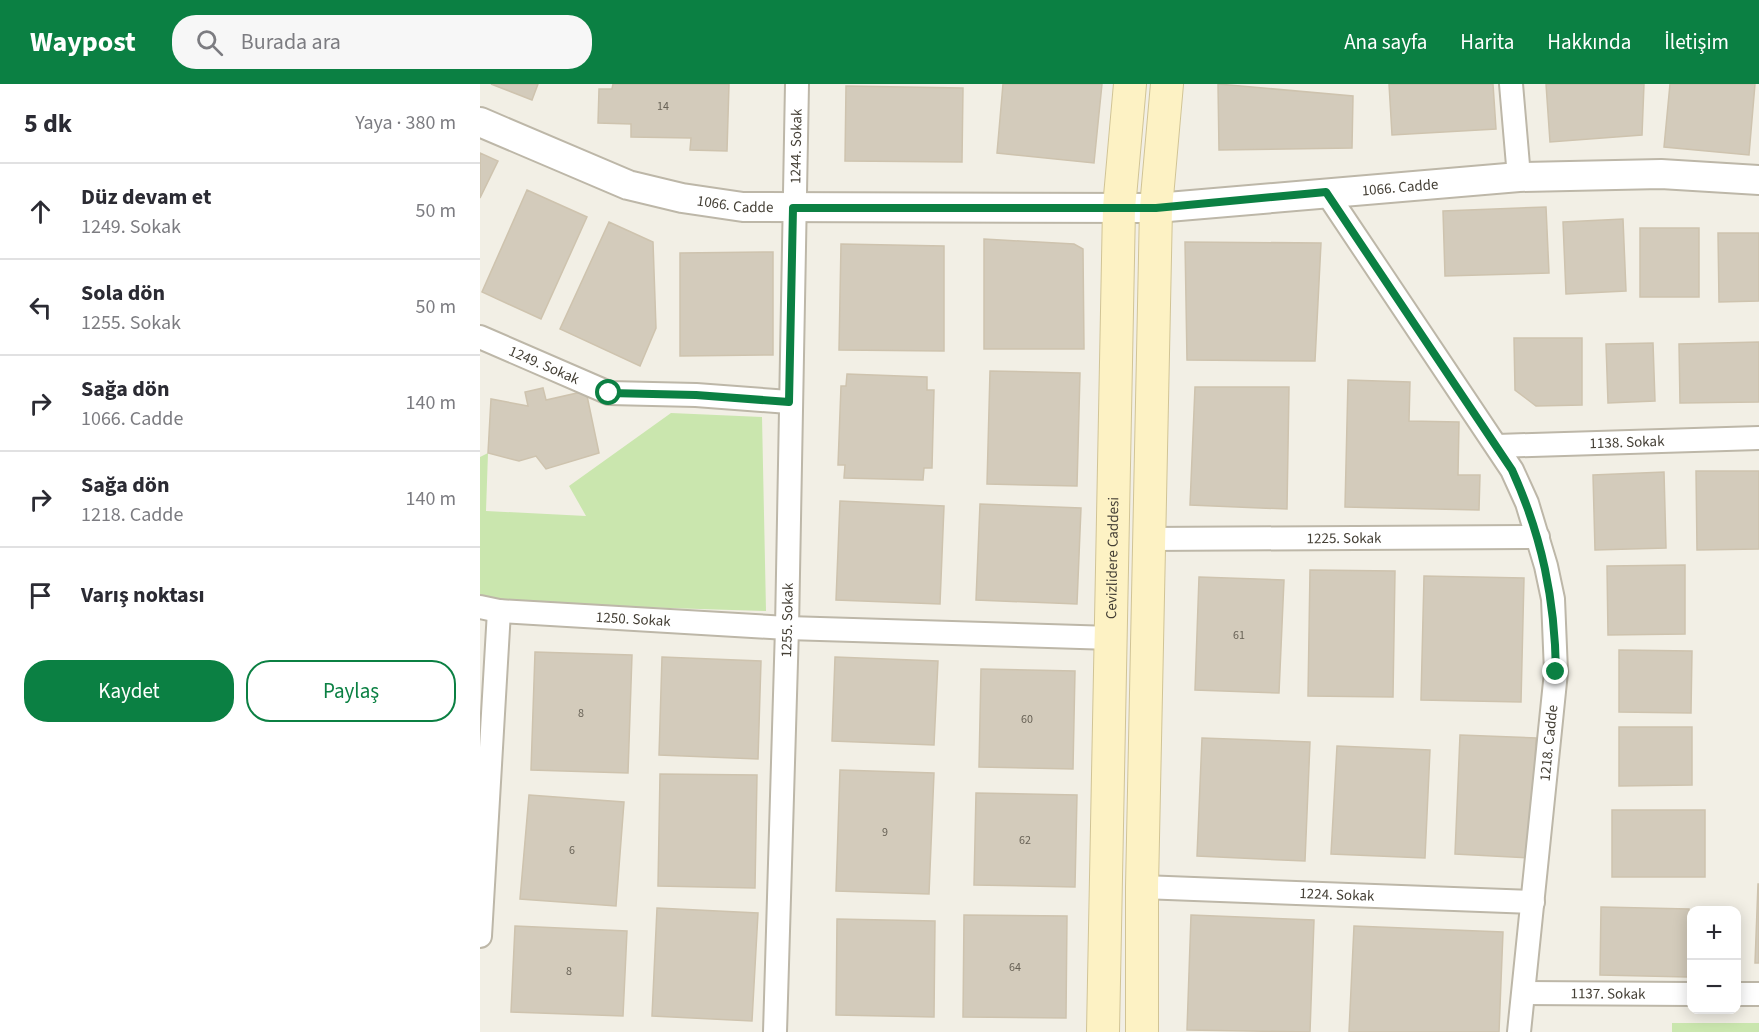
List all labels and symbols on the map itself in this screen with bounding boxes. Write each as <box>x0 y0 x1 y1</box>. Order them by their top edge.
house number: 14 <box>657 98 669 115</box>
street label: 1244. Sokak <box>785 108 807 184</box>
street label: 1066. Cadde <box>1361 173 1439 201</box>
street label: 1066. Cadde <box>695 190 773 218</box>
street label: 1249. Sokak <box>506 340 583 390</box>
route start <box>595 379 621 405</box>
street label: 1138. Sokak <box>1589 430 1665 454</box>
street label: Cevizlidere Caddesi <box>1101 497 1124 619</box>
street label: 1225. Sokak <box>1306 527 1382 549</box>
street label: 1255. Sokak <box>776 582 798 658</box>
street label: 1250. Sokak <box>595 606 672 632</box>
house number: 61 <box>1233 627 1245 644</box>
route end <box>1542 658 1568 684</box>
street label: 1218. Cadde <box>1535 704 1563 782</box>
house number: 8 <box>578 705 584 722</box>
house number: 60 <box>1021 711 1033 728</box>
house number: 9 <box>882 824 888 841</box>
house number: 62 <box>1019 832 1031 849</box>
house number: 6 <box>569 842 575 859</box>
street label: 1224. Sokak <box>1299 883 1375 906</box>
house number: 64 <box>1009 959 1021 976</box>
house number: 8 <box>566 963 572 980</box>
street label: 1137. Sokak <box>1570 983 1646 1004</box>

